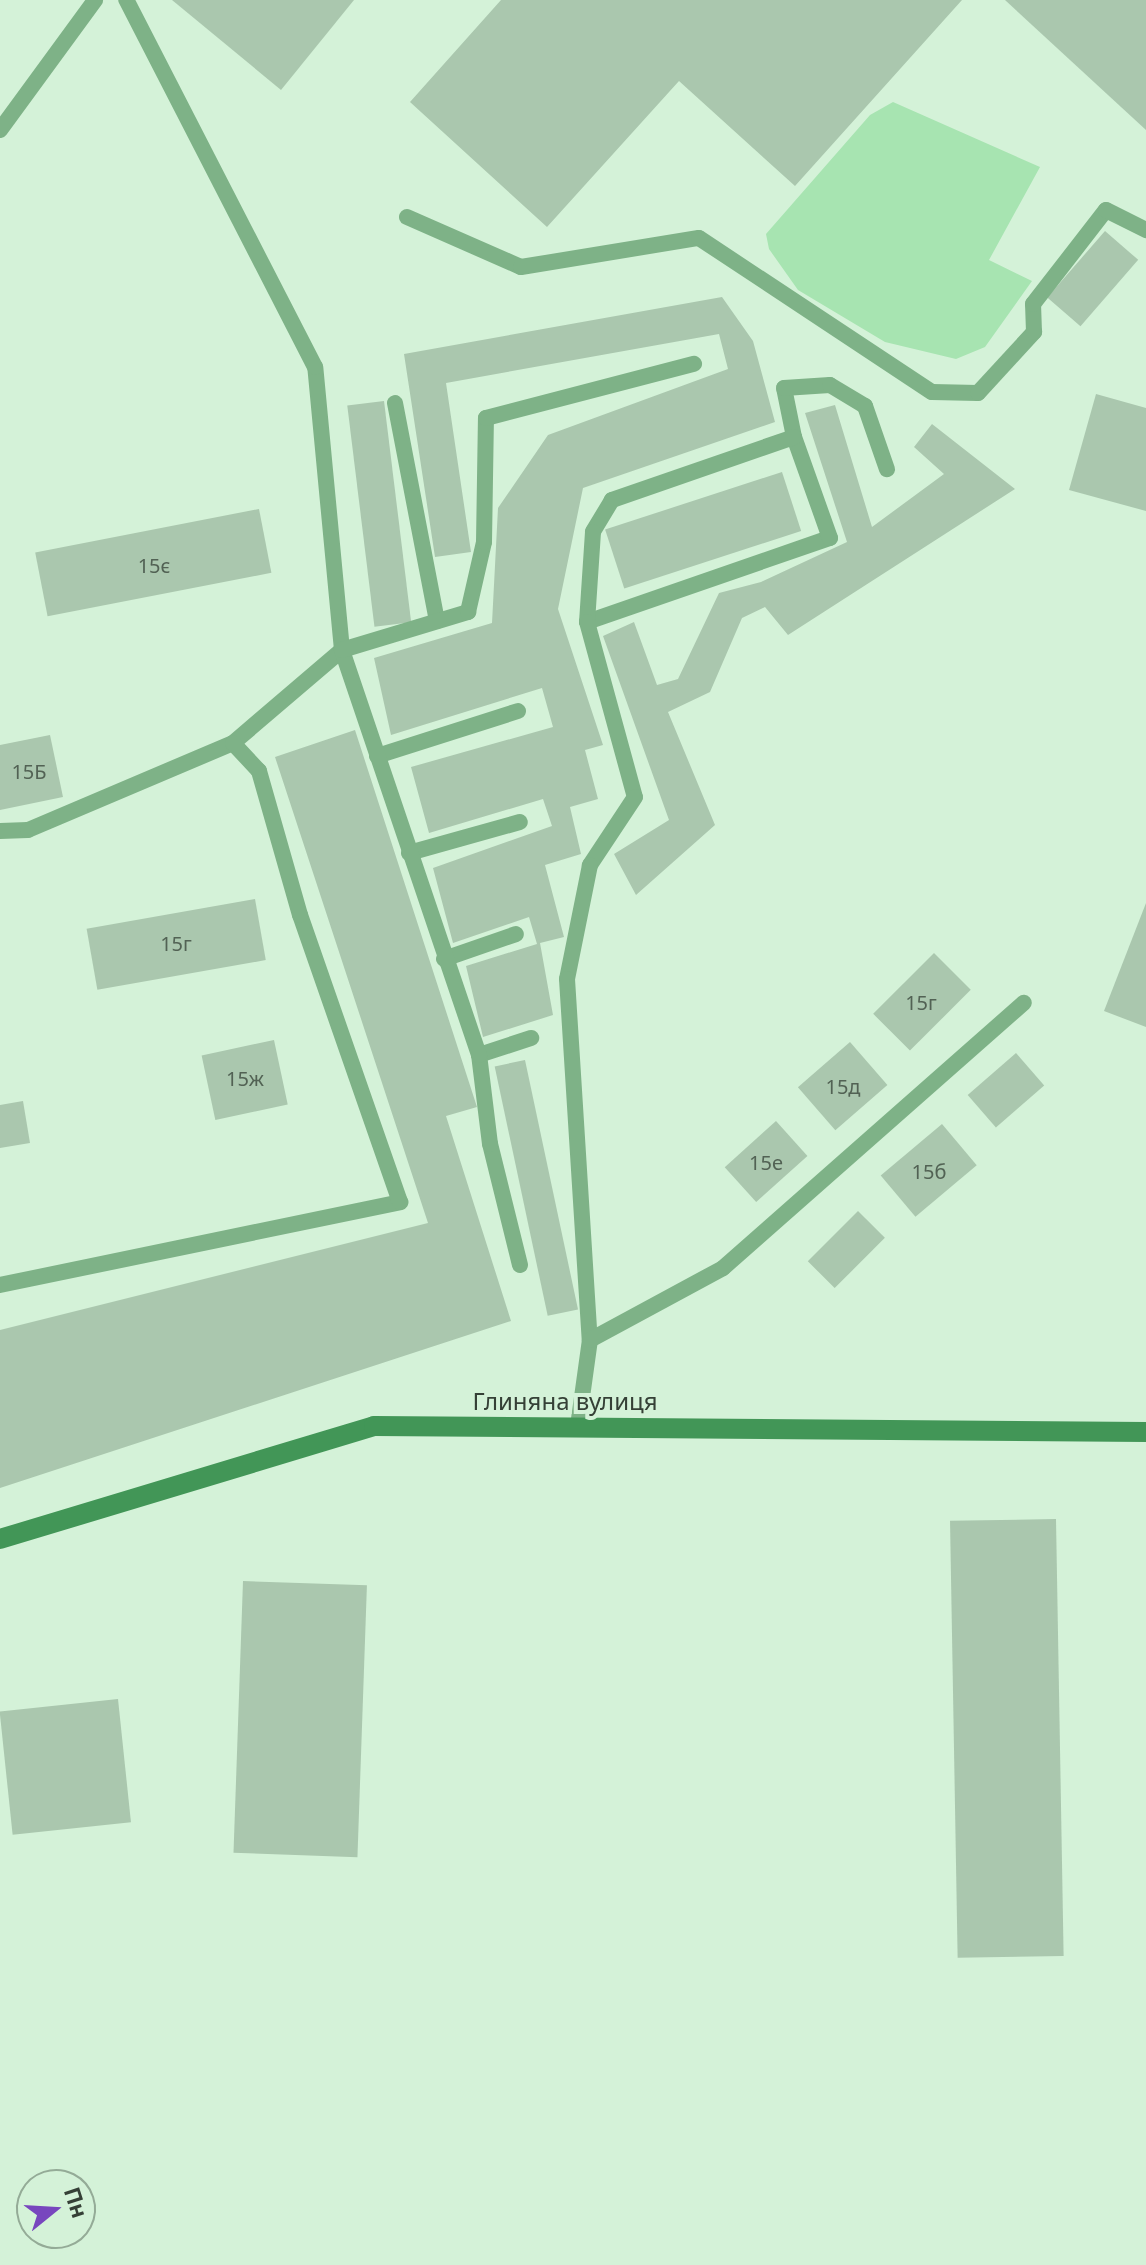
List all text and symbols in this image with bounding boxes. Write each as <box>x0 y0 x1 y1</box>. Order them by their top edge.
house number: 15є <box>138 553 170 577</box>
house number: 15Б <box>11 759 47 783</box>
house number: 15г <box>160 931 192 955</box>
house number: 15г <box>905 990 937 1014</box>
house number: 15ж <box>226 1066 264 1090</box>
house number: 15д <box>825 1074 861 1098</box>
house number: 15е <box>749 1150 783 1174</box>
house number: 15б <box>912 1159 946 1183</box>
street label: Глиняна вулиця <box>472 1387 658 1415</box>
north arrow <box>16 2169 96 2249</box>
text: Пн <box>58 2183 96 2222</box>

